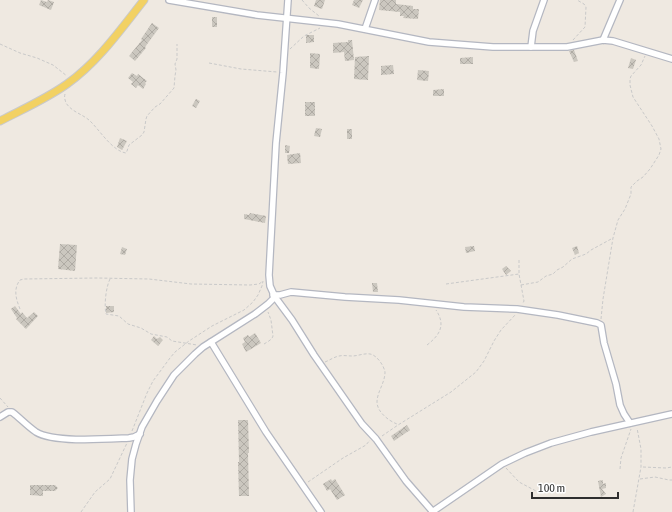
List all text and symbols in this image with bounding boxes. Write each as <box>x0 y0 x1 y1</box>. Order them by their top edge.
scale bar <box>532 474 618 500</box>
text: 100 m <box>538 481 565 495</box>

